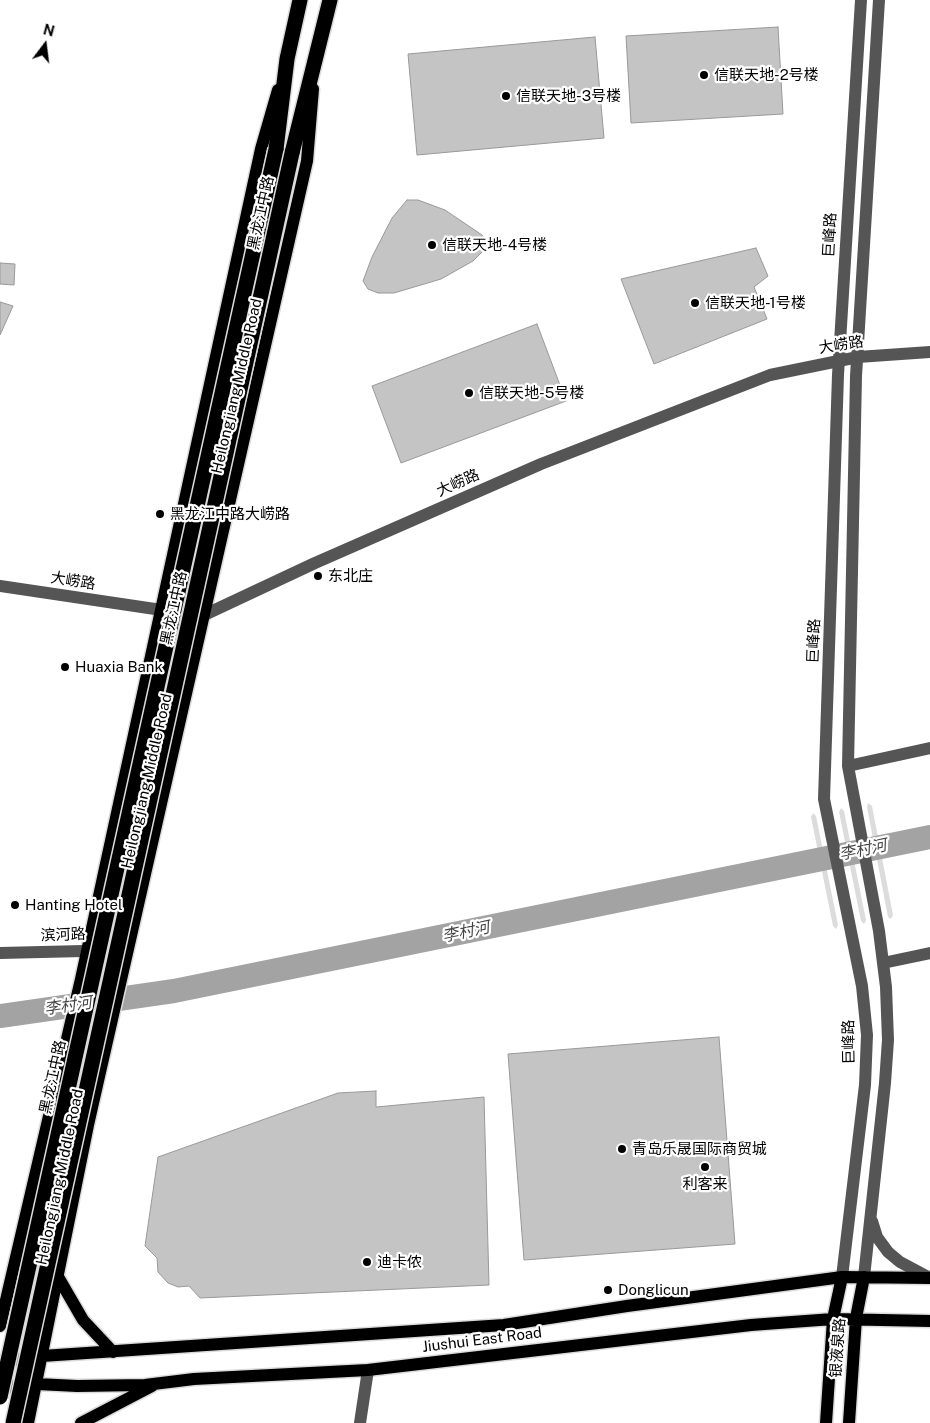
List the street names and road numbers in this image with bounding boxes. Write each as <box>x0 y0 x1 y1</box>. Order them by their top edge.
street label: 黑龙江中路 <box>244 174 278 252</box>
street label: 巨峰路 <box>820 212 840 258</box>
street label: Heilongjiang Middle Road <box>208 297 266 475</box>
street label: 大崂路 <box>817 333 865 357</box>
street label: 大崂路 <box>434 466 482 500</box>
street label: 大崂路 <box>49 569 97 593</box>
street label: 黑龙江中路 <box>157 569 191 647</box>
street label: 巨峰路 <box>804 618 824 664</box>
street label: Heilongjiang Middle Road <box>118 692 176 870</box>
street label: 滨河路 <box>40 925 86 945</box>
street label: 巨峰路 <box>840 1019 858 1065</box>
street label: 黑龙江中路 <box>36 1038 70 1116</box>
street label: Heilongjiang Middle Road <box>33 1087 87 1267</box>
street label: 银液泉路 <box>827 1317 849 1379</box>
street label: Jiushui East Road <box>421 1324 543 1356</box>

